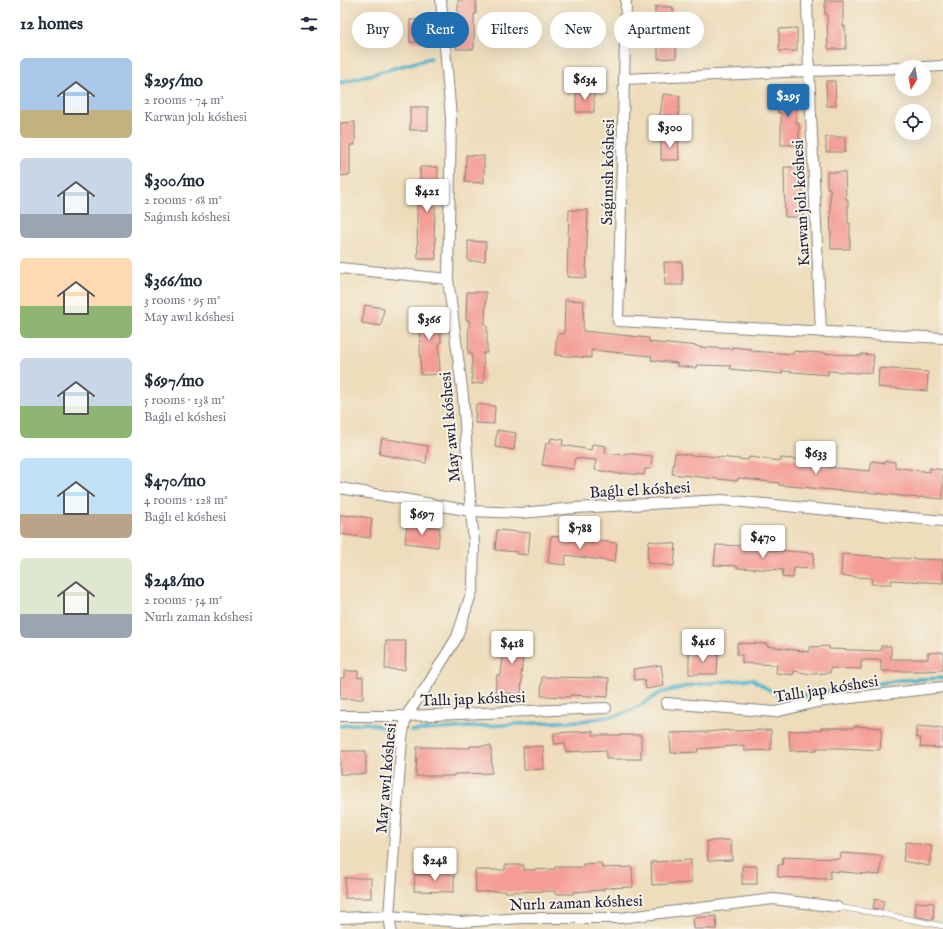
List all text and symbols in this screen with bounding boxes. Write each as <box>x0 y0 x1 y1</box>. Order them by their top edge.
chip: Buy <box>352 12 403 48</box>
chip: Rent <box>411 12 469 48</box>
chip: Filters <box>477 12 542 48</box>
chip: New <box>550 12 606 48</box>
chip: Apartment <box>614 12 704 48</box>
icon: filters <box>298 13 320 35</box>
text: 12 homes <box>20 14 83 35</box>
north arrow <box>895 60 931 96</box>
map controls <box>895 60 931 140</box>
pin: $634 <box>561 67 609 101</box>
text: $295/mo <box>144 71 203 92</box>
text: $634 <box>573 71 597 88</box>
icon: home <box>52 74 100 122</box>
pin: $295 <box>764 84 812 118</box>
text: $295 <box>776 88 800 105</box>
text: 2 rooms · 74 m² <box>144 92 224 109</box>
button: locate <box>895 104 931 140</box>
text: Karwan jolı kóshesi <box>144 109 247 126</box>
pin: $300 <box>646 115 694 149</box>
street label: Saǵınısh kóshesi <box>598 119 620 225</box>
text: $300 <box>658 119 682 136</box>
street label: Karwan jolı kóshesi <box>789 139 815 267</box>
text: $300/mo <box>144 171 205 192</box>
icon: home <box>52 174 100 222</box>
pin: $421 <box>403 179 451 213</box>
text: $421 <box>415 183 439 200</box>
text: 2 rooms · 68 m² <box>144 192 222 209</box>
text: Saǵınısh kóshesi <box>144 209 230 226</box>
text: $366/mo <box>144 271 202 292</box>
icon: home <box>52 274 100 322</box>
text: 3 rooms · 95 m² <box>144 292 221 309</box>
pin: $366 <box>405 307 453 341</box>
text: May awıl kóshesi <box>144 309 234 326</box>
text: $366 <box>417 311 441 328</box>
text: $697/mo <box>144 371 204 392</box>
street label: May awıl kóshesi <box>436 371 466 483</box>
icon: home <box>52 374 100 422</box>
text: 5 rooms · 138 m² <box>144 392 225 409</box>
text: Baǵlı el kóshesi <box>144 409 226 426</box>
pin: $633 <box>792 441 840 475</box>
text: $633 <box>805 445 827 462</box>
text: $470/mo <box>144 471 206 492</box>
icon: home <box>52 474 100 522</box>
street label: Baǵlı el kóshesi <box>589 478 691 504</box>
text: 4 rooms · 128 m² <box>144 492 228 509</box>
pin: $697 <box>398 502 446 536</box>
text: $697 <box>410 506 434 523</box>
text: Baǵlı el kóshesi <box>144 509 226 526</box>
pin: $788 <box>556 516 604 550</box>
text: $788 <box>568 520 592 537</box>
pin: $470 <box>739 525 787 559</box>
text: $470 <box>750 529 776 546</box>
text: $248/mo <box>144 571 204 592</box>
icon: home <box>52 574 100 622</box>
text: 2 rooms · 54 m² <box>144 592 222 609</box>
text: Nurlı zaman kóshesi <box>144 609 253 626</box>
pin: $416 <box>679 629 727 663</box>
pin: $418 <box>488 631 536 665</box>
text: $416 <box>691 633 715 650</box>
text: $418 <box>500 635 524 652</box>
street label: Tallı jap kóshesi <box>773 672 880 708</box>
street label: Tallı jap kóshesi <box>420 688 526 712</box>
street label: May awıl kóshesi <box>372 722 402 834</box>
pin: $248 <box>411 848 459 882</box>
text: $248 <box>423 852 447 869</box>
street label: Nurlı zaman kóshesi <box>509 892 643 916</box>

